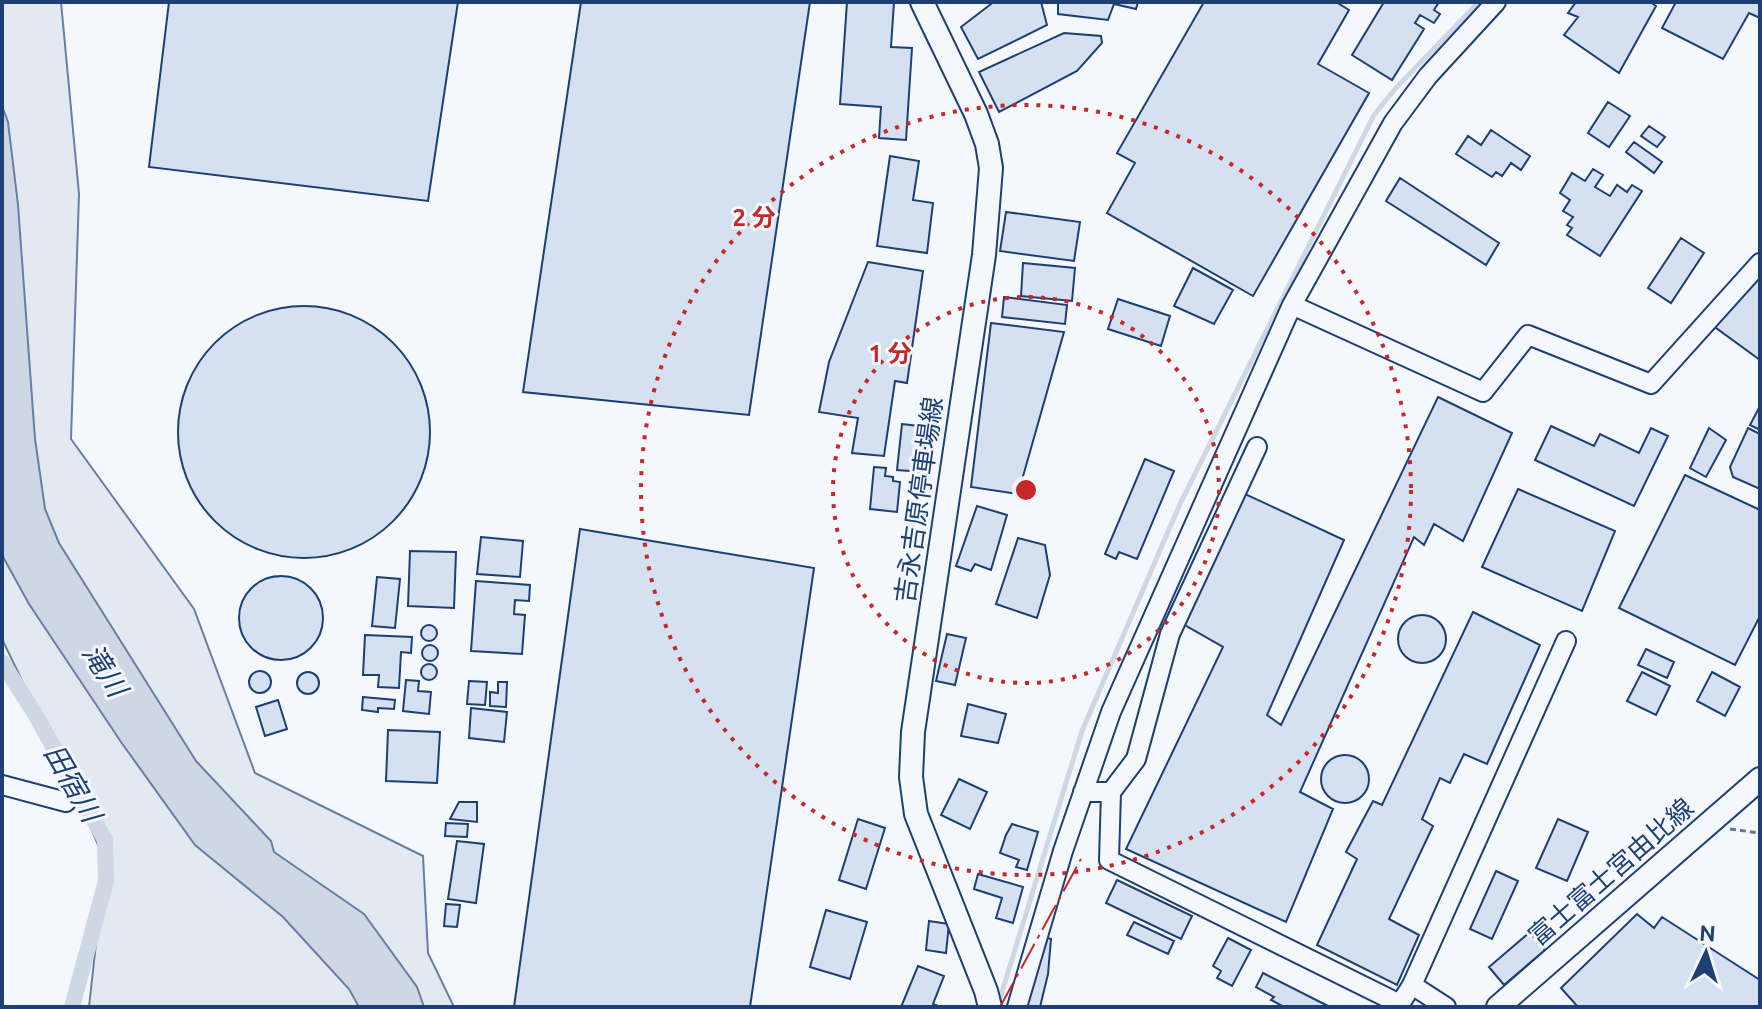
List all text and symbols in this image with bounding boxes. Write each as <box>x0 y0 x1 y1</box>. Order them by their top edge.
text: 2 分 <box>732 204 776 231</box>
text: 1 分 <box>868 340 912 367</box>
street label: 吉永吉原停車場線 <box>890 395 947 605</box>
centre of rings <box>1012 476 1040 504</box>
water label: 滝川 <box>77 638 135 704</box>
water label: 田宿川 <box>39 739 109 829</box>
street label: 富士富士宮由比線 <box>1523 792 1699 951</box>
north arrow <box>1666 913 1746 993</box>
text: N <box>1698 920 1716 946</box>

